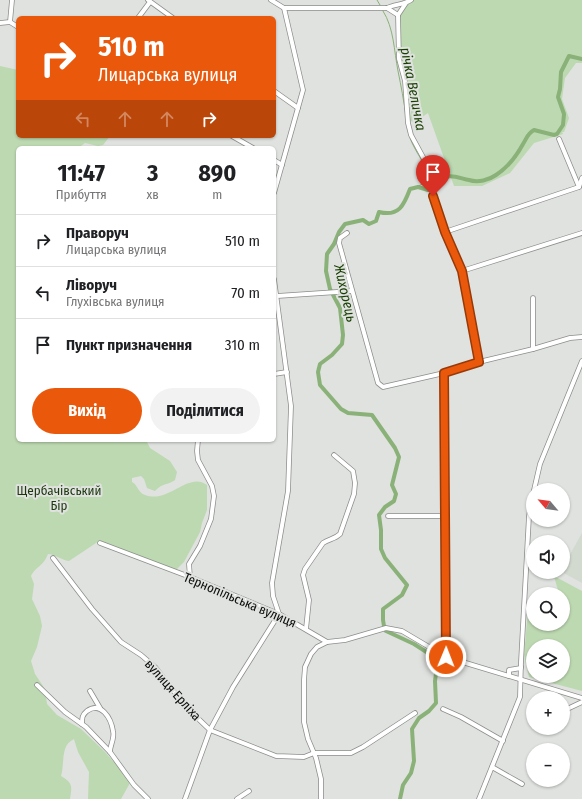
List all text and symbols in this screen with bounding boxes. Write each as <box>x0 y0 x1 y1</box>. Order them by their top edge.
text: 510 m <box>98 30 165 63</box>
icon: right <box>32 32 84 84</box>
water label: річка Величка <box>397 46 429 132</box>
text: Лицарська вулиця <box>98 64 237 86</box>
icon: left <box>72 108 94 130</box>
icon: ahead <box>114 108 136 130</box>
icon: ahead <box>156 108 178 130</box>
icon: right <box>198 108 220 130</box>
pin <box>416 155 450 196</box>
text: 11:47 <box>58 159 105 187</box>
text: 3 <box>147 159 158 187</box>
text: 890 <box>198 159 236 187</box>
icon: arrive <box>422 161 444 183</box>
text: Прибуття <box>56 187 107 202</box>
text: хв <box>146 187 159 202</box>
text: m <box>212 187 222 202</box>
text: Праворуч <box>66 224 129 242</box>
icon: right <box>32 230 54 252</box>
text: 510 m <box>225 232 260 250</box>
text: Лицарська вулиця <box>66 242 167 257</box>
water label: Жихорець <box>330 261 360 324</box>
text: Ліворуч <box>66 276 117 294</box>
icon: left <box>32 282 54 304</box>
text: 70 m <box>231 284 260 302</box>
text: Глухівська вулиця <box>66 294 165 309</box>
icon: arrive <box>32 334 54 356</box>
text: Пункт призначення <box>66 336 192 354</box>
text: 310 m <box>225 336 260 354</box>
button: Вихід <box>32 388 142 434</box>
button: Поділитися <box>150 388 260 434</box>
park label: Щербачівський Бір <box>17 483 101 513</box>
north arrow <box>526 483 570 527</box>
map controls <box>526 483 570 787</box>
button: sound <box>526 535 570 579</box>
street label: Тернопільська вулиця <box>181 569 299 631</box>
button: search <box>526 587 570 631</box>
position arrow <box>425 636 467 678</box>
button: layers <box>526 639 570 683</box>
street label: вулиця Ерліха <box>142 656 204 724</box>
button: + <box>526 691 570 735</box>
button: − <box>526 743 570 787</box>

